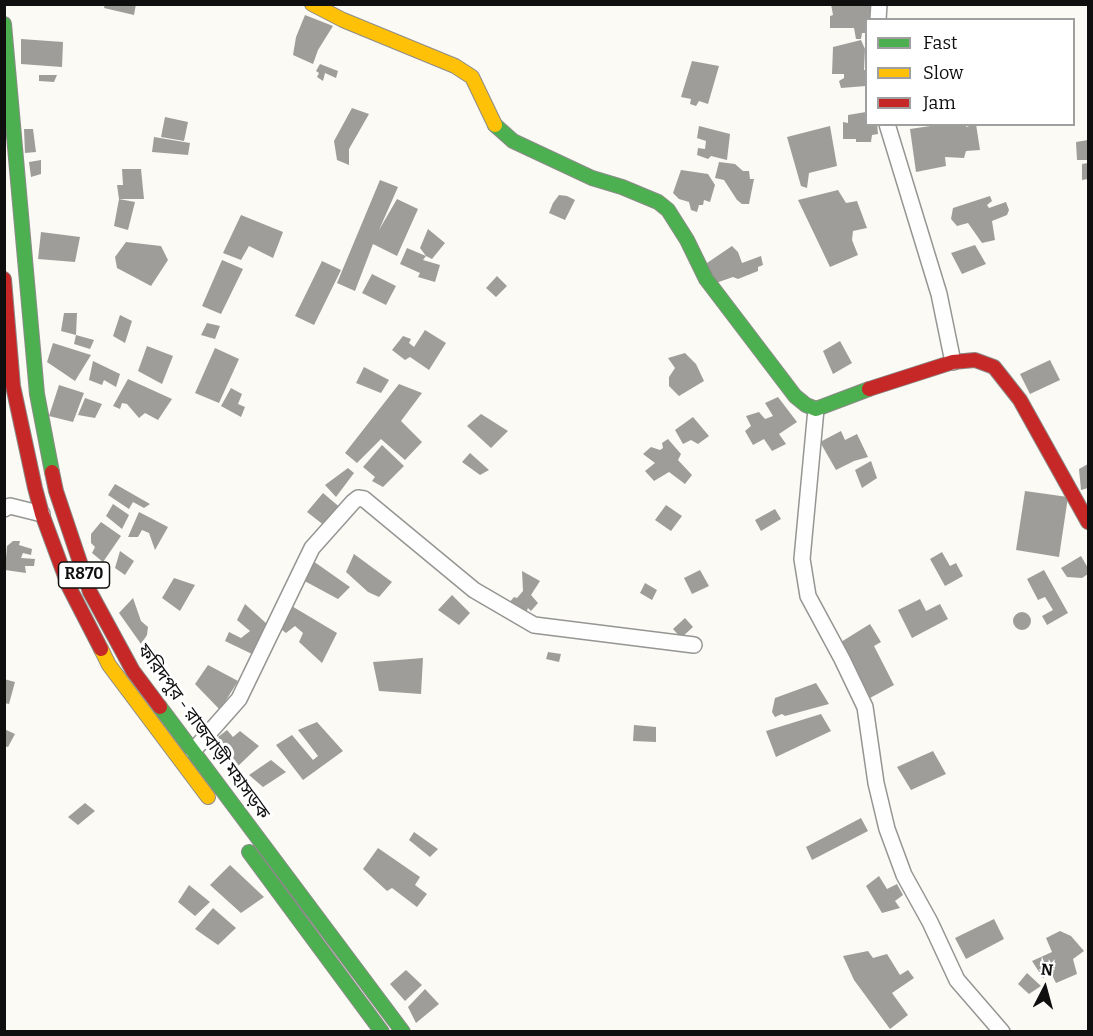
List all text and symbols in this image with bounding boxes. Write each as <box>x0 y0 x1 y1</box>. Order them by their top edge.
legend <box>865 18 1075 126</box>
text: Fast <box>923 32 958 54</box>
text: Slow <box>923 62 963 84</box>
text: Jam <box>923 92 956 114</box>
road number: R870 <box>58 562 110 588</box>
street label: ফরিদপুর - রাজবাড়ী মহাসড়ক <box>132 640 274 824</box>
north arrow <box>1015 958 1075 1018</box>
text: N <box>1040 960 1054 980</box>

